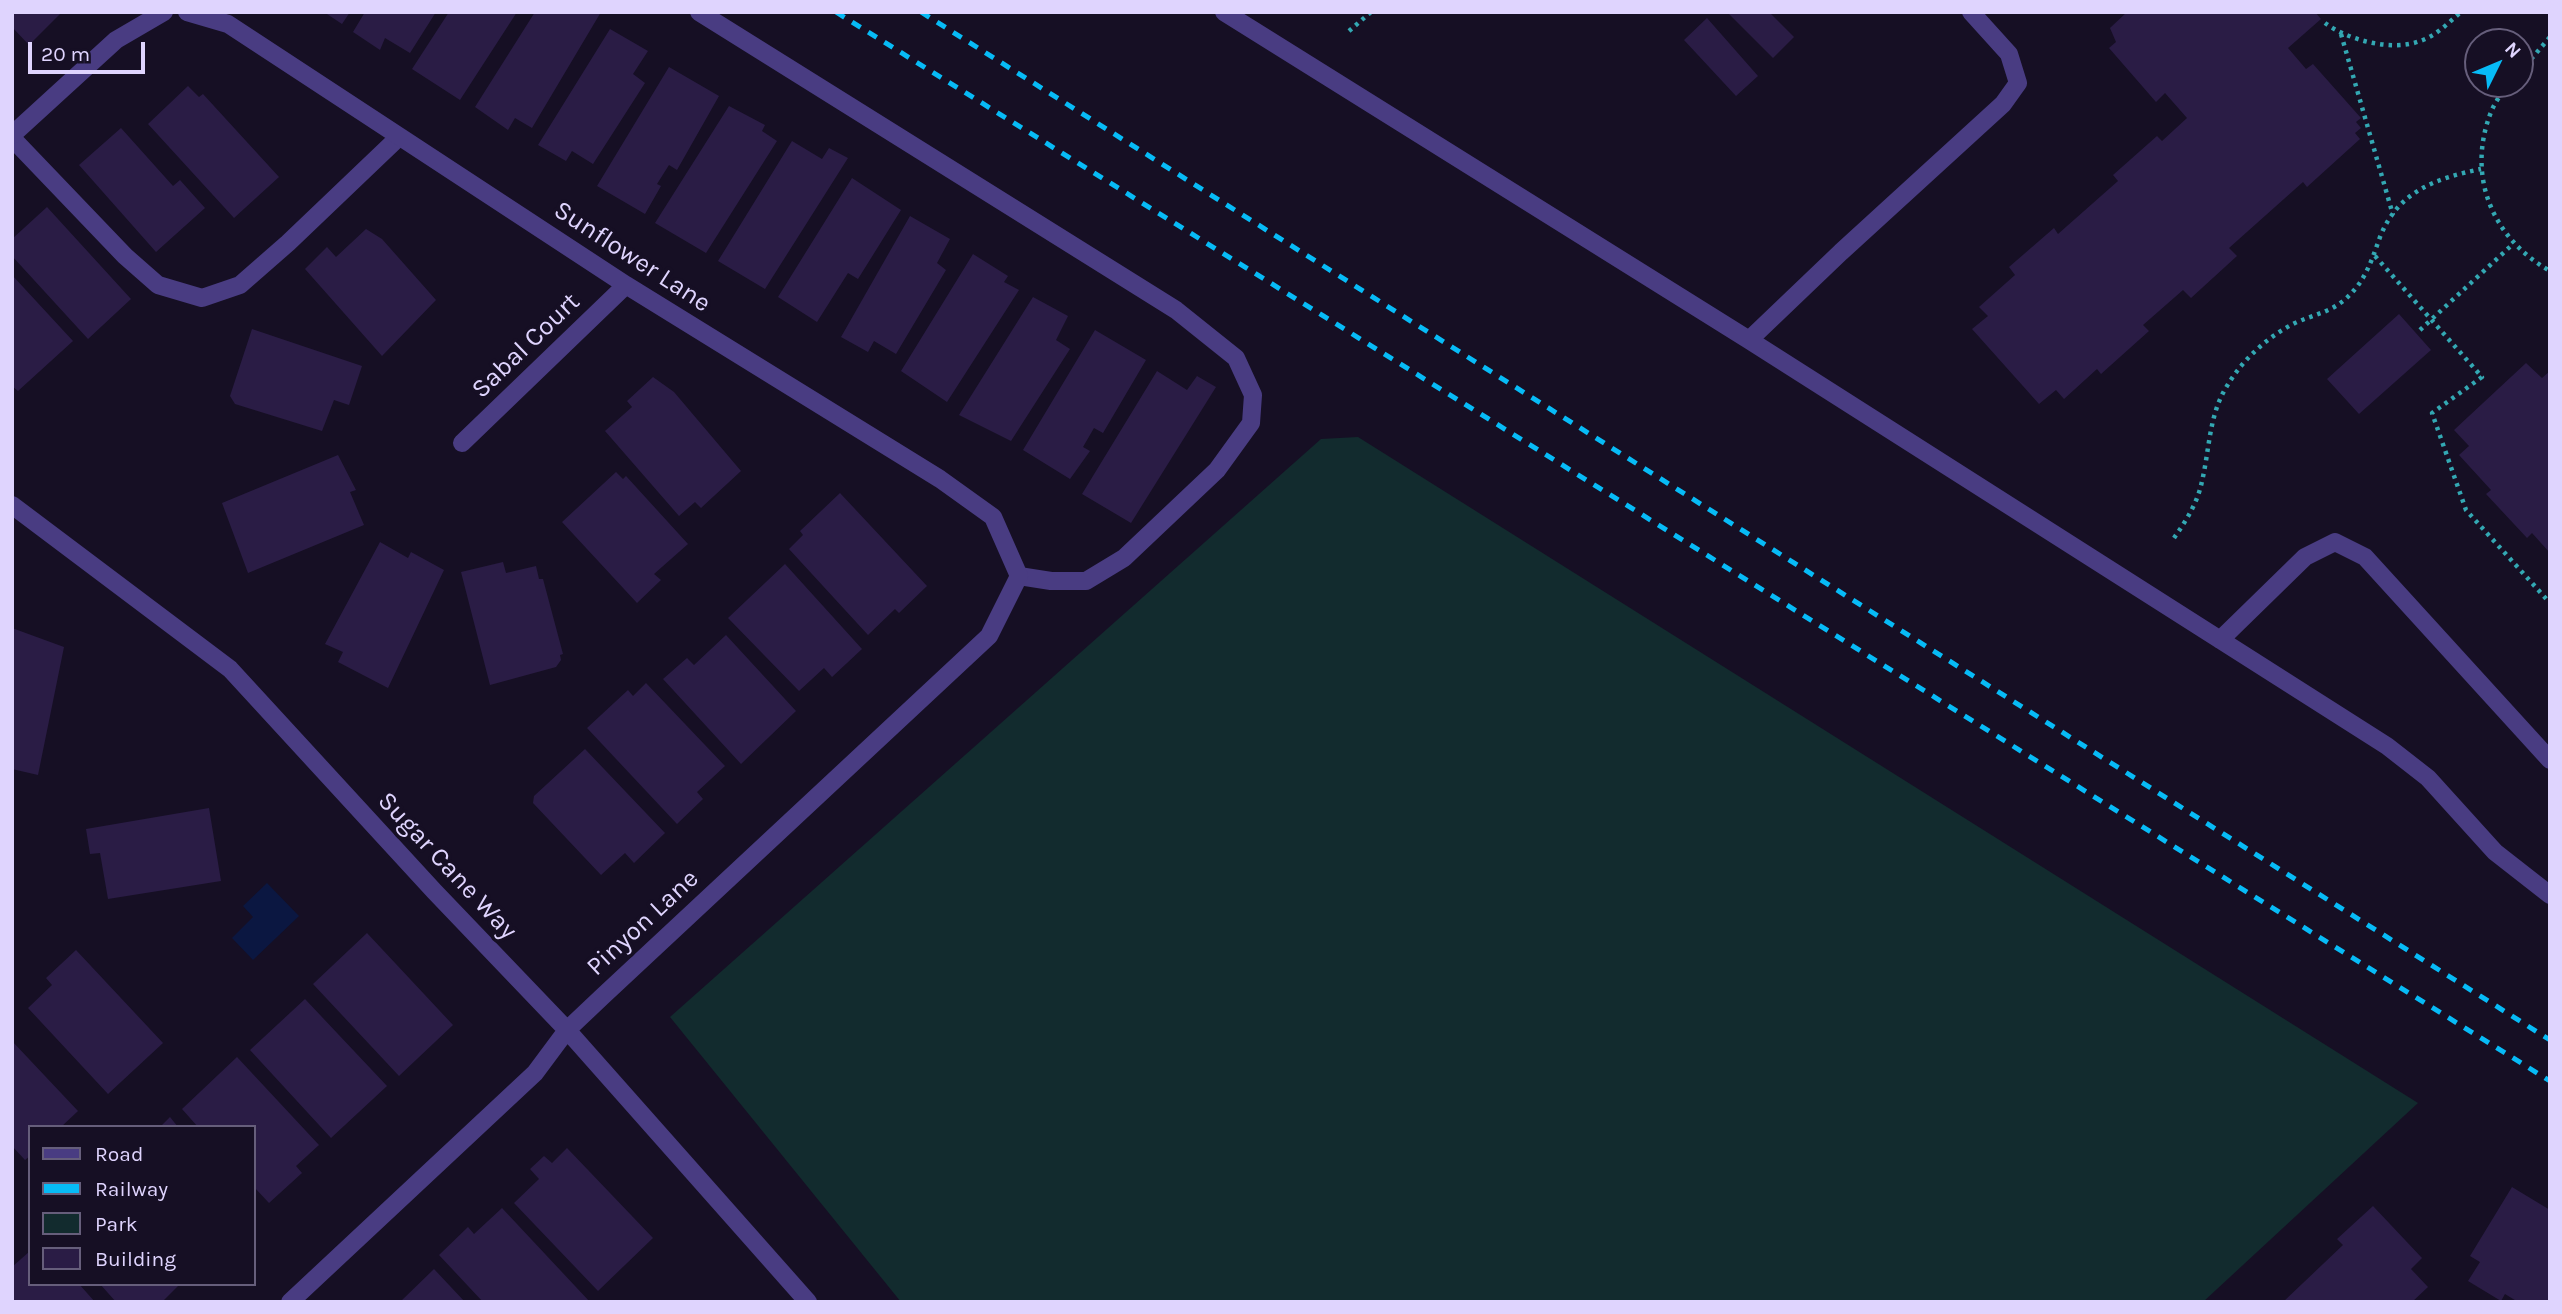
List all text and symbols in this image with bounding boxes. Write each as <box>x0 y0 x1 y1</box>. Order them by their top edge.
scale bar <box>32 28 149 72</box>
north arrow <box>2464 28 2534 98</box>
text: N <box>2500 38 2526 63</box>
text: 20 m <box>41 42 90 66</box>
street label: Sunflower Lane <box>548 195 716 319</box>
street label: Sabal Court <box>465 287 587 405</box>
street label: Sugar Cane Way <box>371 786 523 946</box>
street label: Pinyon Lane <box>581 863 705 983</box>
legend <box>28 1125 256 1286</box>
text: Road <box>95 1142 143 1166</box>
text: Railway <box>95 1177 168 1201</box>
text: Park <box>95 1212 138 1236</box>
text: Building <box>95 1247 176 1271</box>

